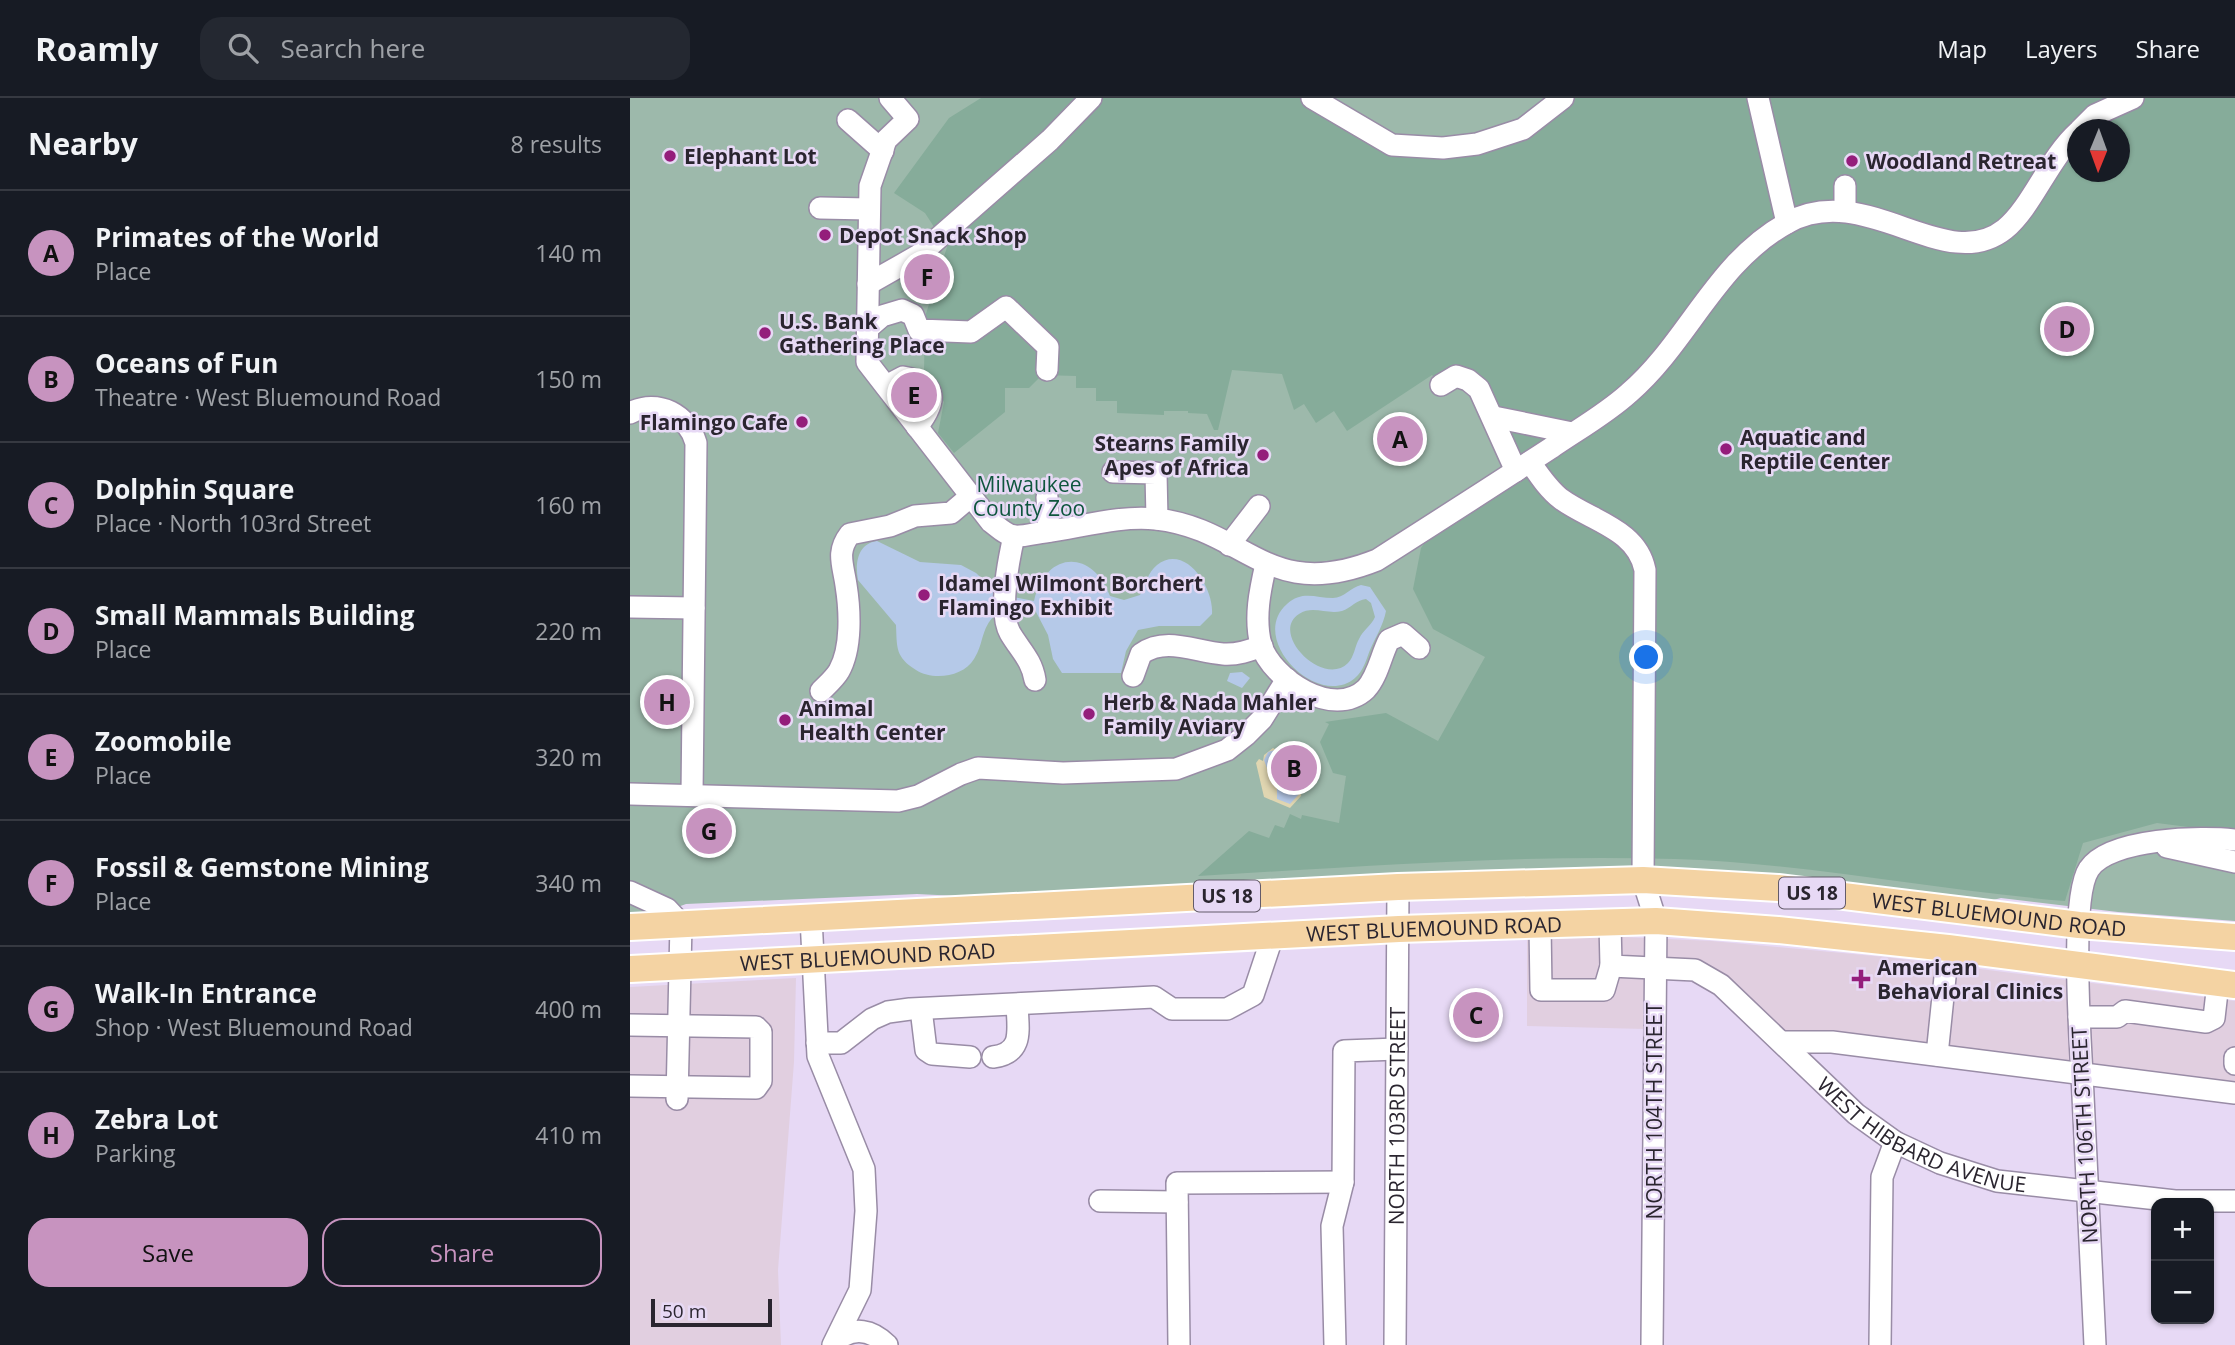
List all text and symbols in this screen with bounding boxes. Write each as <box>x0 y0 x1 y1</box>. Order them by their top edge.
search box <box>200 17 690 80</box>
text: Roamly <box>35 26 158 71</box>
icon: search <box>224 29 262 67</box>
text: Search here <box>280 30 425 66</box>
text: Map <box>1937 32 1987 65</box>
text: Layers <box>2025 32 2098 65</box>
text: Share <box>2136 32 2200 65</box>
north arrow <box>2067 119 2130 182</box>
text: Nearby <box>28 123 138 164</box>
text: 8 results <box>511 128 602 160</box>
place label: Elephant Lot <box>684 142 817 170</box>
place label: Woodland Retreat <box>1866 147 2056 175</box>
marker: Elephant Lot <box>662 148 678 164</box>
marker: Woodland Retreat <box>1844 153 1860 169</box>
text: Primates of the World <box>95 219 379 255</box>
place label: Depot Snack Shop <box>839 221 1027 249</box>
marker: Depot Snack Shop <box>817 227 833 243</box>
text: A <box>43 237 59 269</box>
text: 140 m <box>535 237 602 269</box>
pin: F <box>904 251 950 303</box>
text: Place <box>95 255 151 287</box>
pin: D <box>2044 303 2090 355</box>
place label: U.S. Bank Gathering Place <box>779 307 945 359</box>
marker: U.S. Bank Gathering Place <box>757 325 773 341</box>
text: Oceans of Fun <box>95 345 278 381</box>
text: B <box>43 363 59 395</box>
text: 150 m <box>535 363 602 395</box>
pin: E <box>891 369 937 421</box>
text: Theatre · West Bluemound Road <box>95 381 441 413</box>
place label: Flamingo Cafe <box>640 408 788 436</box>
pin: A <box>1377 413 1423 465</box>
marker: Flamingo Cafe <box>794 414 810 430</box>
place label: Aquatic and Reptile Center <box>1740 423 1890 475</box>
place label: Stearns Family Apes of Africa <box>1094 429 1249 481</box>
marker: Aquatic and Reptile Center <box>1718 441 1734 457</box>
marker: Stearns Family Apes of Africa <box>1255 447 1271 463</box>
park label: Milwaukee County Zoo <box>973 470 1085 522</box>
text: Dolphin Square <box>95 471 294 507</box>
text: C <box>44 489 58 521</box>
text: 160 m <box>535 489 602 521</box>
text: Place · North 103rd Street <box>95 507 371 539</box>
place label: Idamel Wilmont Borchert Flamingo Exhibit <box>938 569 1203 621</box>
marker: Idamel Wilmont Borchert Flamingo Exhibit <box>916 587 932 603</box>
text: Small Mammals Building <box>95 597 414 633</box>
text: D <box>42 615 60 647</box>
text: 220 m <box>535 615 602 647</box>
text: Place <box>95 633 151 665</box>
your location <box>1629 640 1663 674</box>
pin: H <box>644 676 690 728</box>
place label: Herb & Nada Mahler Family Aviary <box>1103 688 1317 740</box>
place label: Animal Health Center <box>799 694 946 746</box>
marker: Herb & Nada Mahler Family Aviary <box>1081 706 1097 722</box>
marker: Animal Health Center <box>777 712 793 728</box>
text: Zoomobile <box>95 723 232 759</box>
text: E <box>45 741 57 773</box>
text: 320 m <box>535 741 602 773</box>
pin: B <box>1271 742 1317 794</box>
text: Place <box>95 759 151 791</box>
pin: G <box>686 805 732 857</box>
text: Fossil & Gemstone Mining <box>95 849 429 885</box>
text: F <box>45 867 57 899</box>
text: 340 m <box>535 867 602 899</box>
road number: US 18 <box>1779 878 1845 908</box>
road number: US 18 <box>1194 880 1260 912</box>
text: Place <box>95 885 151 917</box>
street label: WEST BLUEMOUND ROAD <box>1870 886 2127 943</box>
street label: WEST BLUEMOUND ROAD <box>1305 910 1562 948</box>
street label: WEST BLUEMOUND ROAD <box>739 936 996 977</box>
place label: American Behavioral Clinics <box>1877 953 2063 1005</box>
marker: American Behavioral Clinics <box>1851 969 1871 989</box>
text: Walk-In Entrance <box>95 975 317 1011</box>
pin: C <box>1453 989 1499 1041</box>
text: G <box>43 993 59 1025</box>
text: 400 m <box>535 993 602 1025</box>
street label: NORTH 104TH STREET <box>1640 1002 1668 1220</box>
street label: NORTH 103RD STREET <box>1382 1006 1411 1225</box>
text: Shop · West Bluemound Road <box>95 1011 413 1043</box>
street label: NORTH 106TH STREET <box>2064 1025 2104 1244</box>
street label: WEST HIBBARD AVENUE <box>1811 1070 2028 1198</box>
text: Zebra Lot <box>95 1101 218 1137</box>
text: H <box>42 1119 60 1151</box>
text: 410 m <box>535 1119 602 1151</box>
text: Parking <box>95 1137 176 1169</box>
map controls <box>2151 1198 2214 1324</box>
button: + <box>2151 1198 2214 1261</box>
button: Save <box>28 1218 308 1287</box>
button: Share <box>322 1218 602 1287</box>
button: − <box>2151 1261 2214 1324</box>
scale bar <box>651 1296 772 1328</box>
text: 50 m <box>662 1298 706 1324</box>

